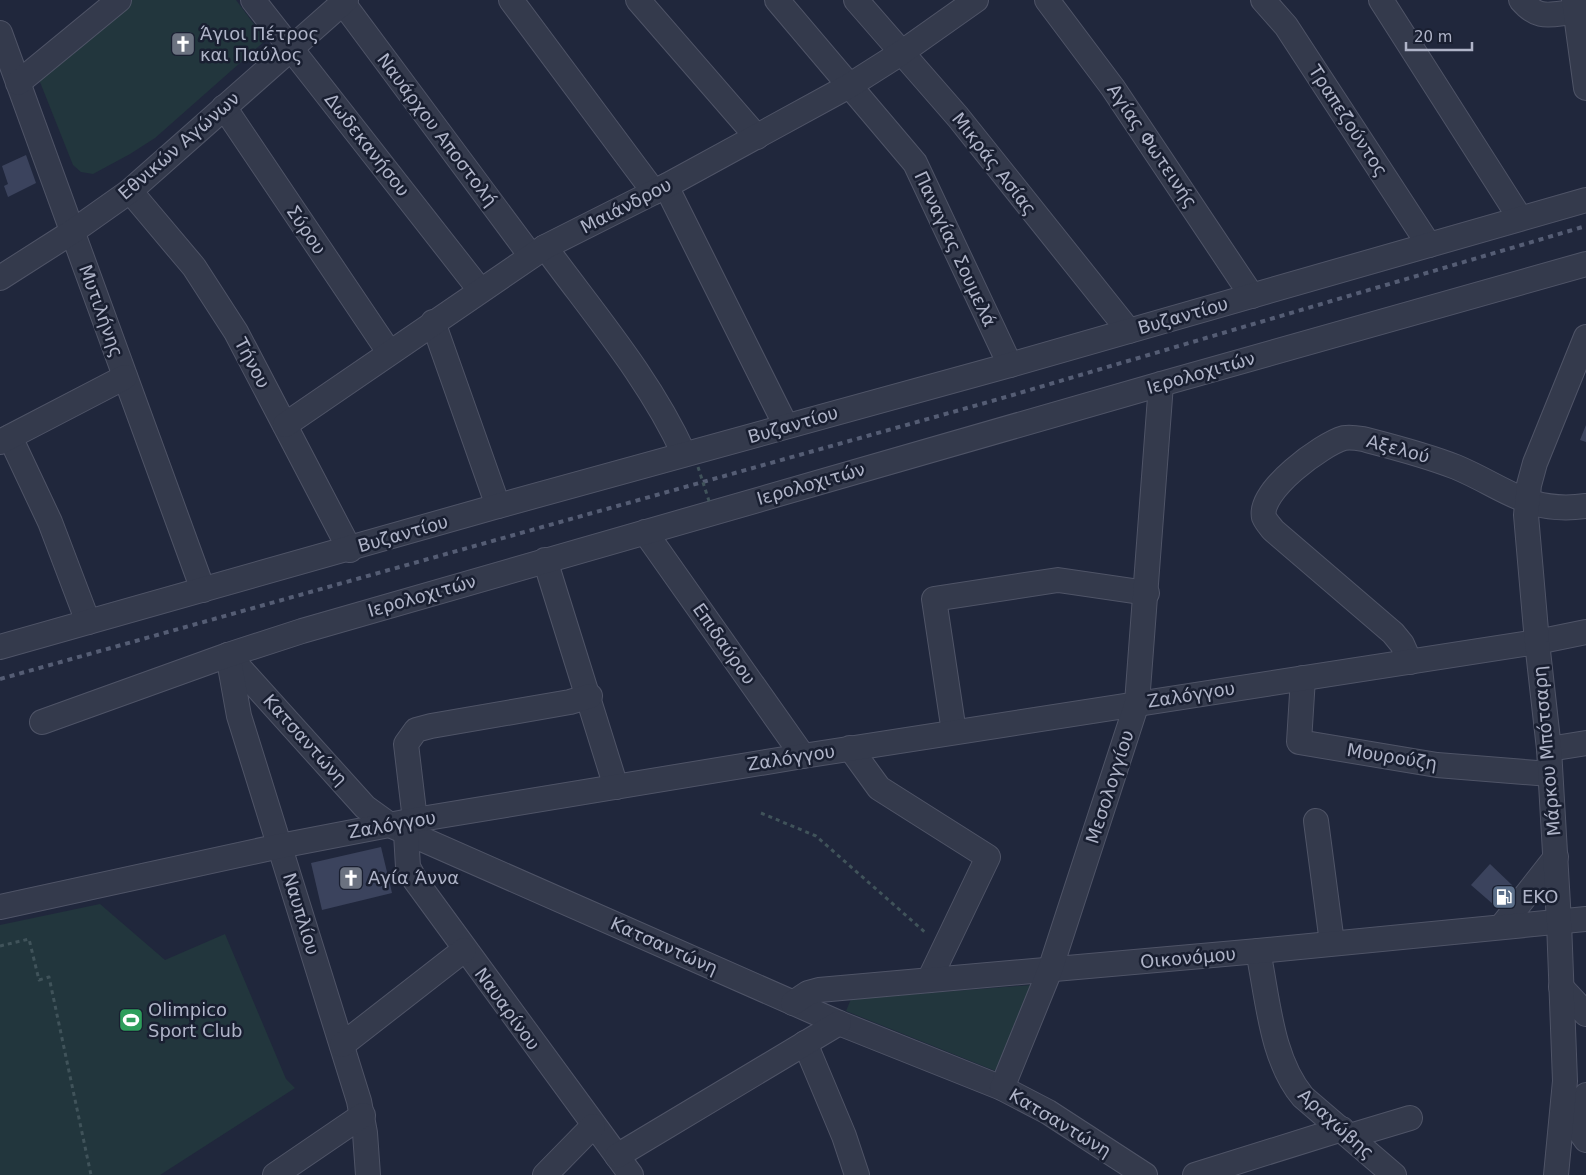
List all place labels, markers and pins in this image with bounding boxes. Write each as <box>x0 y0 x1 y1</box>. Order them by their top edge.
place label: Άγιοι Πέτρος και Παύλος <box>200 23 319 65</box>
church icon: Άγιοι Πέτρος και Παύλος <box>170 31 196 57</box>
church icon: Αγία Άννα <box>338 865 364 891</box>
place label: Αγία Άννα <box>368 867 459 888</box>
fuel station icon: EKO <box>1491 884 1517 910</box>
place label: EKO <box>1522 886 1558 907</box>
place label: Olimpico Sport Club <box>148 999 242 1041</box>
sports icon: Olimpico Sport Club <box>118 1007 144 1033</box>

